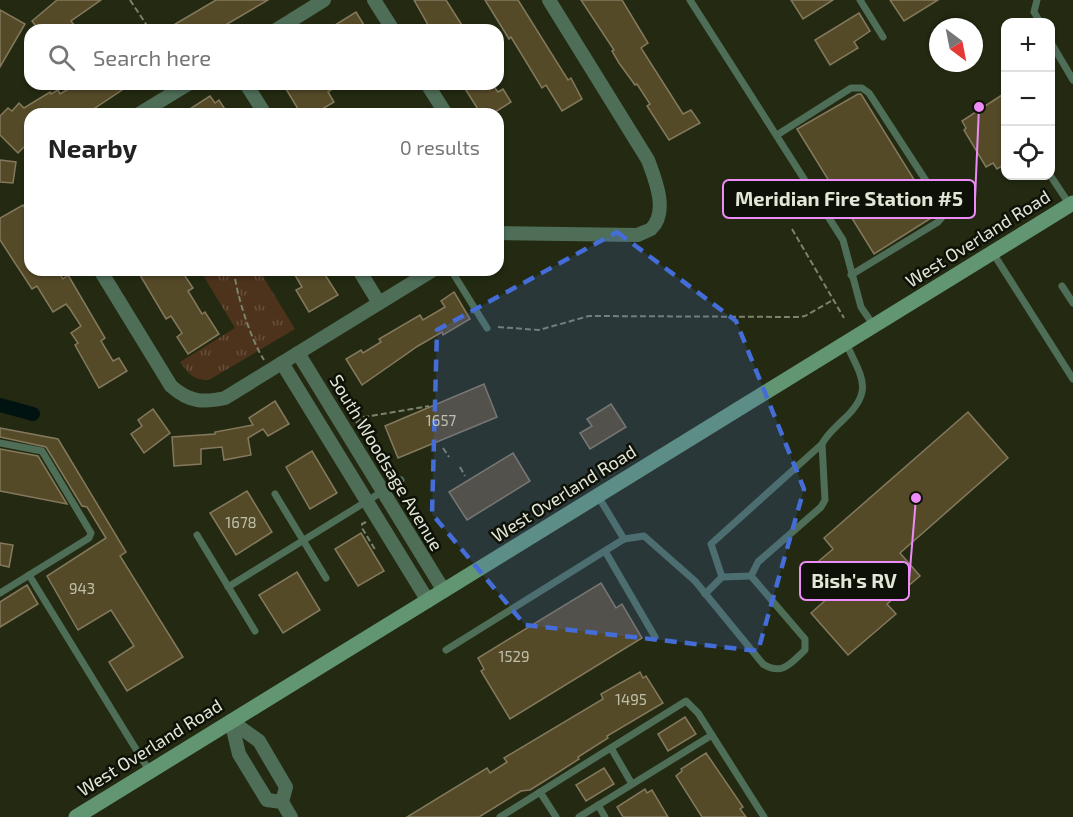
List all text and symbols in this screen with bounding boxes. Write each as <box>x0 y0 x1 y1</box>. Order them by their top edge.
north arrow <box>929 18 983 72</box>
map controls <box>1001 18 1055 180</box>
button: + <box>1001 18 1055 72</box>
search box <box>24 24 504 90</box>
icon: search <box>45 41 78 74</box>
text: Search here <box>93 44 211 70</box>
button: − <box>1001 72 1055 126</box>
button: locate <box>1001 126 1055 180</box>
text: Nearby <box>48 132 137 163</box>
text: 0 results <box>400 135 480 159</box>
callout: Meridian Fire Station #5 <box>723 180 975 218</box>
street label: West Overland Road <box>901 185 1054 292</box>
text: Meridian Fire Station #5 <box>735 186 963 210</box>
street label: South Woodsage Avenue <box>325 370 448 555</box>
house number: 1657 <box>426 411 456 429</box>
street label: West Overland Road <box>487 440 640 547</box>
house number: 1678 <box>225 513 257 531</box>
callout: Bish's RV <box>800 562 909 600</box>
text: Bish's RV <box>811 568 897 592</box>
house number: 943 <box>69 579 95 597</box>
house number: 1529 <box>498 647 530 665</box>
house number: 1495 <box>615 690 647 708</box>
street label: West Overland Road <box>73 694 226 801</box>

